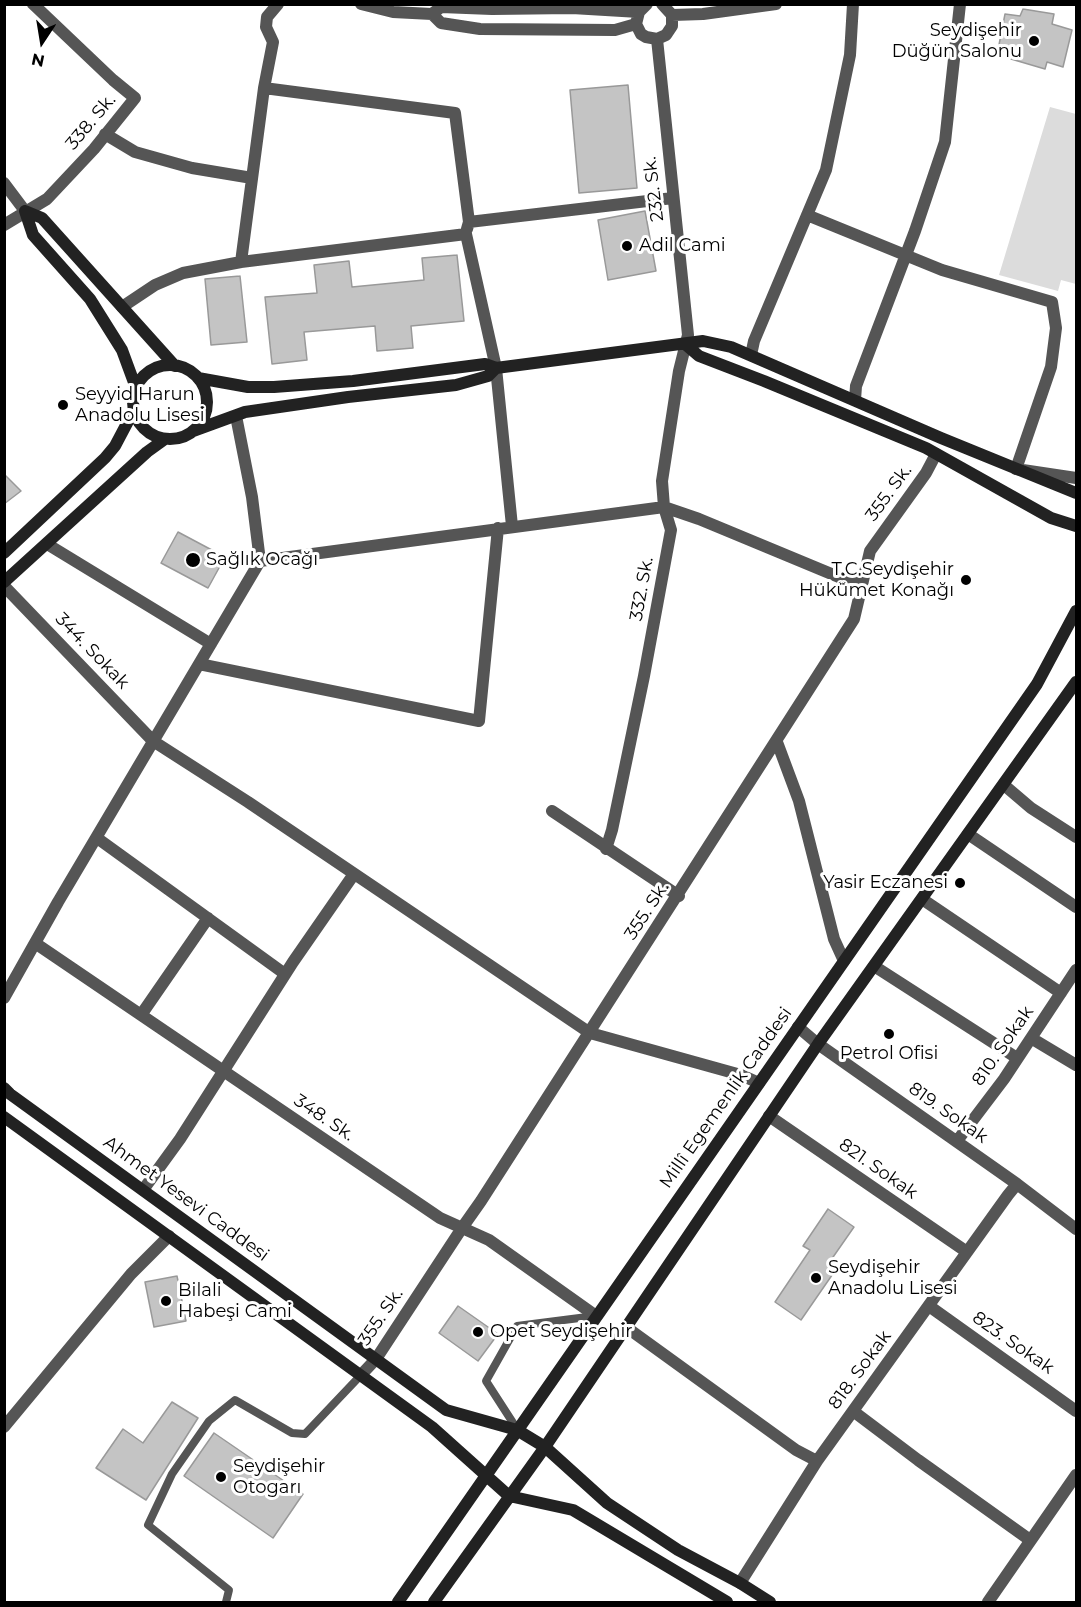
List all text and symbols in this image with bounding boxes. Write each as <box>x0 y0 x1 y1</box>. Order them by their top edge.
north arrow <box>12 12 72 72</box>
place label: Seydişehir Düğün Salonu <box>892 20 1022 63</box>
marker: Seydişehir Düğün Salonu <box>1027 34 1041 48</box>
text: N <box>30 49 46 71</box>
street label: 338. Sk. <box>61 90 121 154</box>
street label: 232. Sk. <box>639 155 669 223</box>
place label: Adil Cami <box>639 235 726 257</box>
marker: Adil Cami <box>620 239 634 253</box>
place label: Seyyid Harun Anadolu Lisesi <box>75 384 205 426</box>
marker: Seyyid Harun Anadolu Lisesi <box>56 398 70 412</box>
street label: 355. Sk. <box>861 461 917 525</box>
place label: Sağlık Ocağı <box>206 549 318 571</box>
marker: Sağlık Ocağı <box>184 551 202 569</box>
street label: 332. Sk. <box>626 555 658 623</box>
place label: T.C.Seydişehir Hükümet Konağı <box>799 559 954 602</box>
marker: T.C.Seydişehir Hükümet Konağı <box>959 573 973 587</box>
street label: 344. Sokak <box>50 609 134 693</box>
place label: Yasir Eczanesi <box>823 872 948 894</box>
marker: Yasir Eczanesi <box>953 876 967 890</box>
street label: 355. Sk. <box>620 878 674 944</box>
street label: 810. Sokak <box>968 1002 1038 1090</box>
street label: Millî Egemenlik Caddesi <box>655 1003 797 1193</box>
marker: Petrol Ofisi <box>882 1027 896 1041</box>
place label: Petrol Ofisi <box>840 1043 938 1065</box>
street label: 819. Sokak <box>904 1078 992 1148</box>
street label: 348. Sk. <box>290 1090 358 1146</box>
street label: Ahmet Yesevi Caddesi <box>99 1132 273 1266</box>
street label: 821. Sokak <box>835 1134 921 1204</box>
place label: Seydişehir Anadolu Lisesi <box>828 1257 958 1300</box>
marker: Seydişehir Anadolu Lisesi <box>809 1271 823 1285</box>
place label: Bilali Habeşi Cami <box>178 1280 292 1322</box>
street label: 355. Sk. <box>354 1284 408 1350</box>
marker: Bilali Habeşi Cami <box>159 1294 173 1308</box>
street label: 823. Sokak <box>968 1307 1058 1379</box>
place label: Opet Seydişehir <box>490 1321 632 1343</box>
marker: Opet Seydişehir <box>471 1325 485 1339</box>
street label: 818. Sokak <box>824 1326 896 1414</box>
place label: Seydişehir Otogarı <box>233 1456 325 1498</box>
marker: Seydişehir Otogarı <box>214 1470 228 1484</box>

